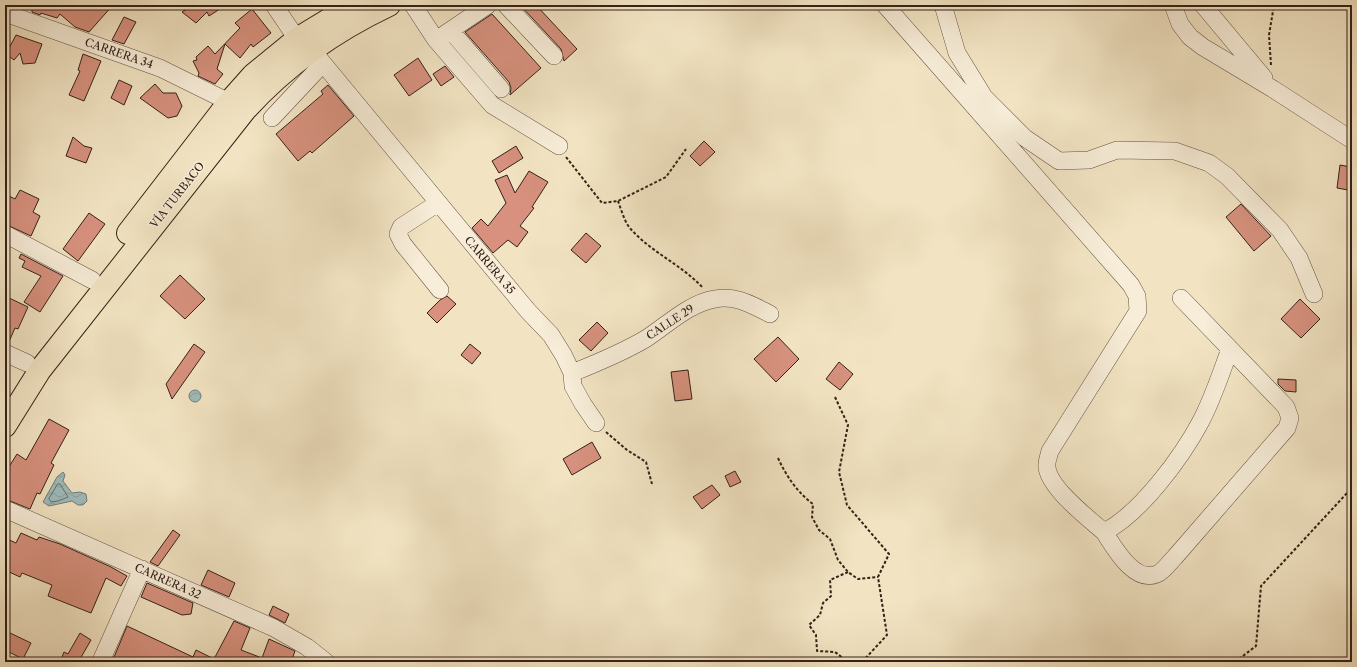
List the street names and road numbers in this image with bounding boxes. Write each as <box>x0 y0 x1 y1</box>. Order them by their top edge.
street label: CARRERA 34 <box>83 35 155 71</box>
street label: VÍA TURBACO <box>146 159 207 232</box>
street label: CARRERA 35 <box>462 233 518 297</box>
street label: CALLE 29 <box>643 301 697 343</box>
street label: CARRERA 32 <box>133 560 203 602</box>

